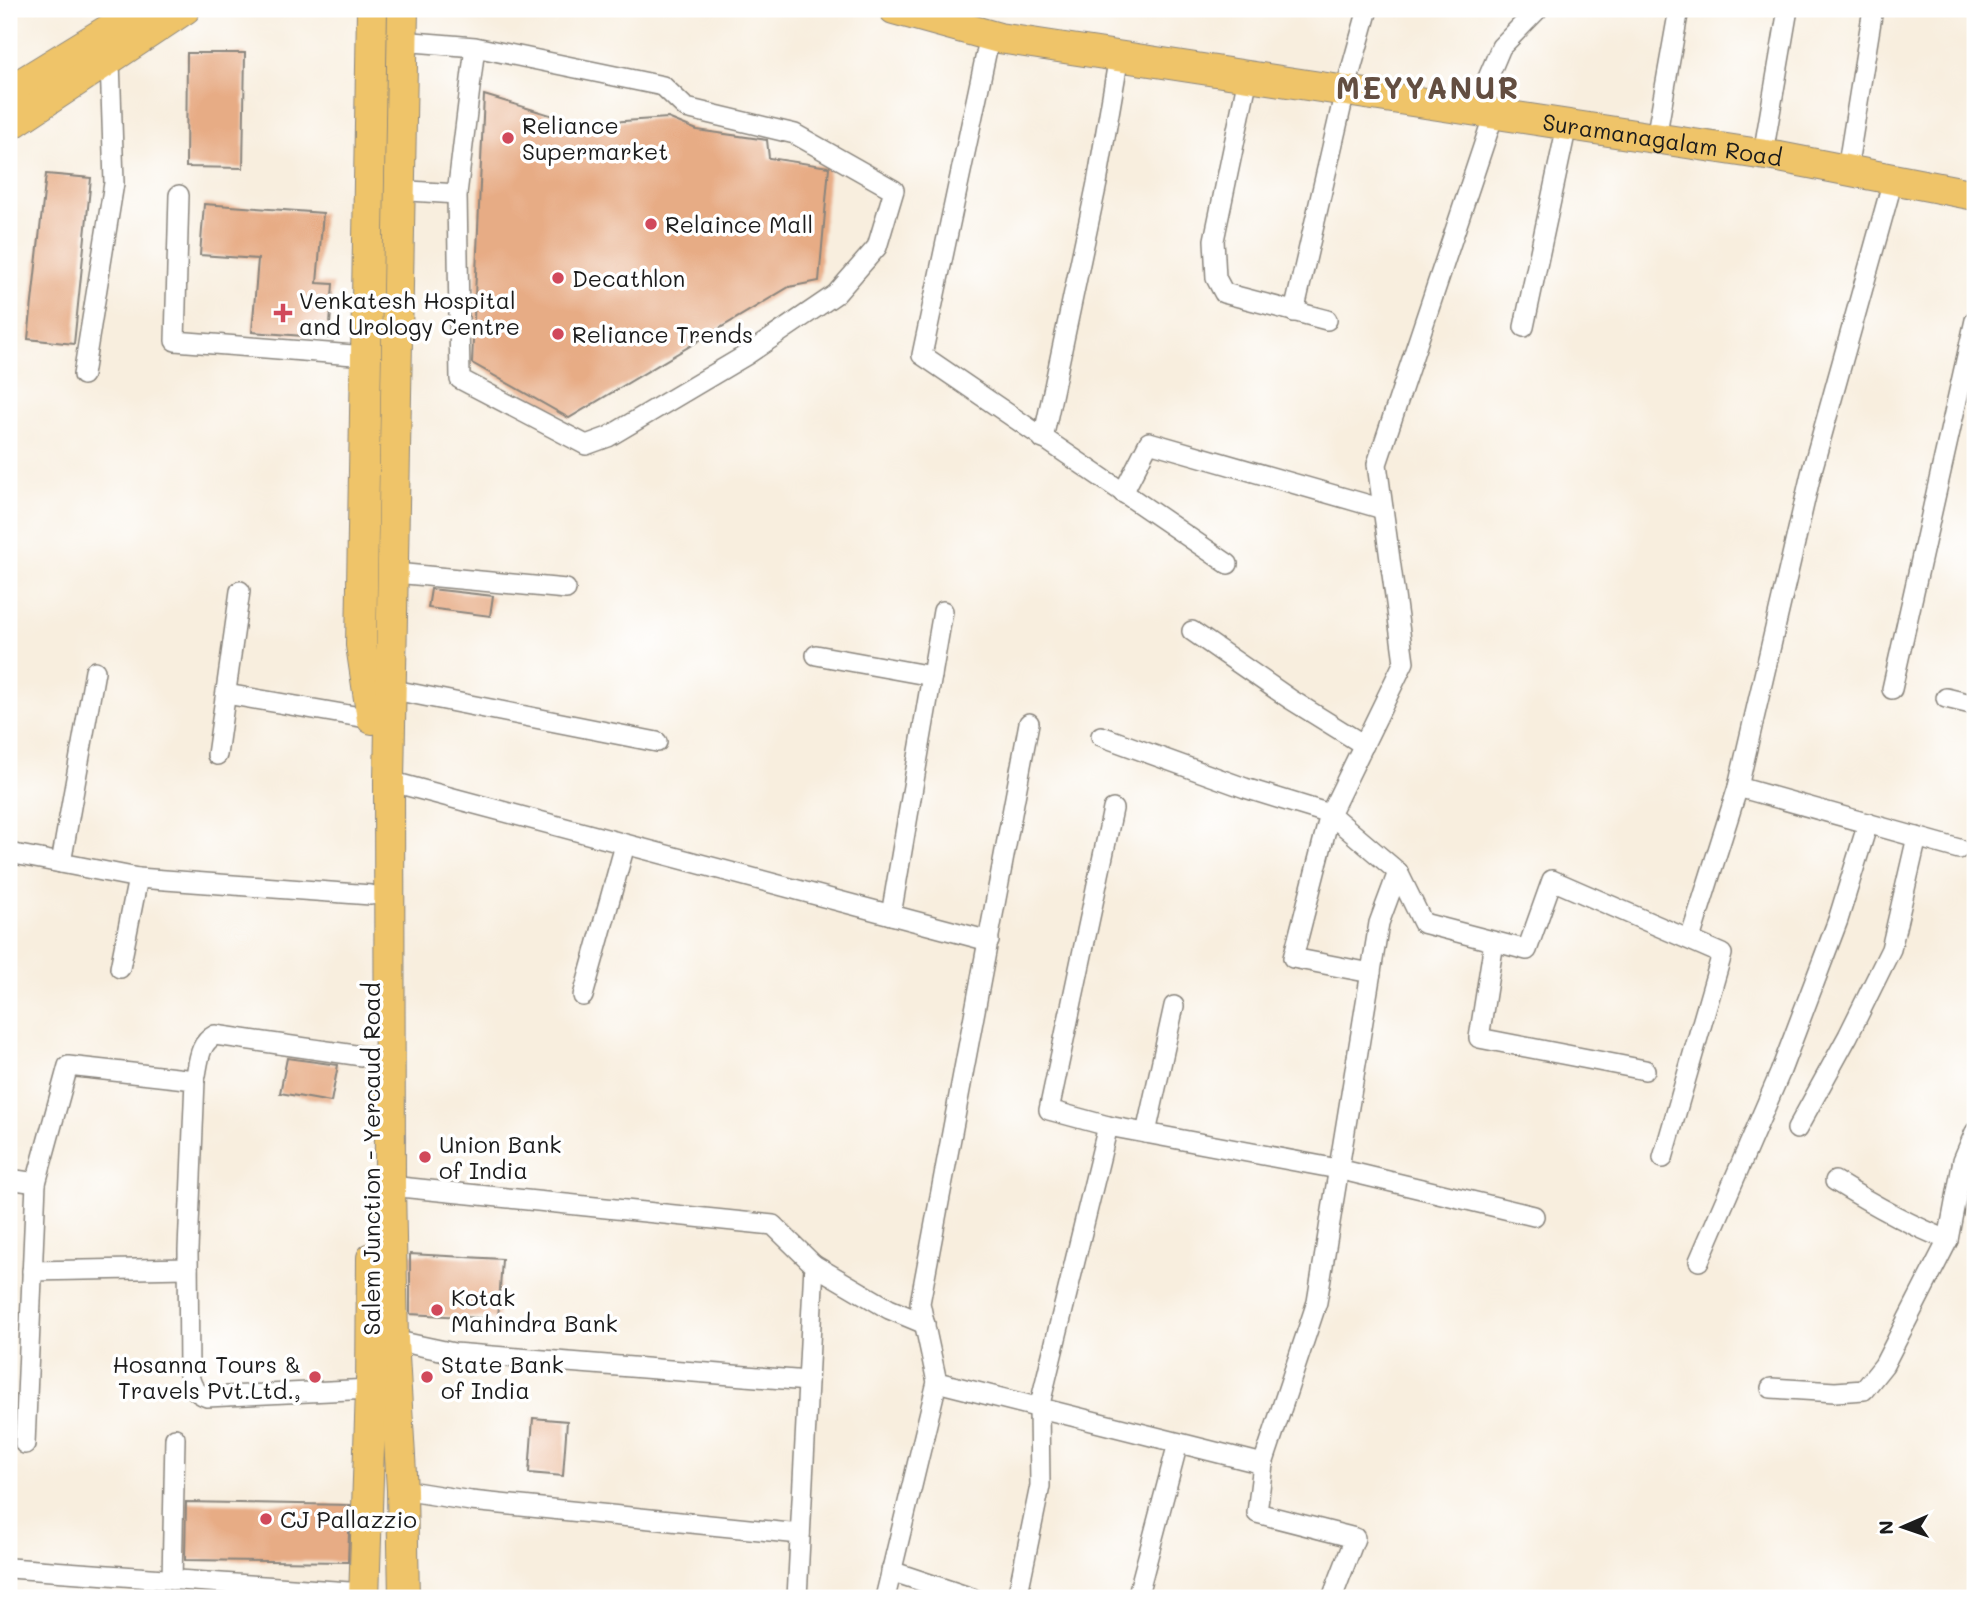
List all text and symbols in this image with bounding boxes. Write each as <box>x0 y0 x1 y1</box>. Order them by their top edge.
district label: MEYYANUR <box>1336 67 1520 107</box>
street label: Suramanagalam Road <box>1540 106 1784 172</box>
place label: Reliance Supermarket <box>522 110 668 166</box>
marker: Reliance Supermarket <box>500 130 516 146</box>
place label: Relaince Mall <box>665 209 813 239</box>
marker: Relaince Mall <box>643 216 659 232</box>
place label: Decathlon <box>572 263 685 293</box>
marker: Decathlon <box>550 270 566 286</box>
place label: Venkatesh Hospital and Urology Centre <box>299 285 520 341</box>
marker: Venkatesh Hospital and Urology Centre <box>273 303 293 323</box>
place label: Reliance Trends <box>572 319 753 349</box>
marker: Reliance Trends <box>550 326 566 342</box>
street label: Salem Junction - Yercaud Road <box>356 983 386 1335</box>
place label: Union Bank of India <box>439 1129 561 1185</box>
marker: Union Bank of India <box>417 1149 433 1165</box>
place label: Kotak Mahindra Bank <box>451 1282 618 1338</box>
marker: Kotak Mahindra Bank <box>429 1302 445 1318</box>
place label: Hosanna Tours & Travels Pvt.Ltd., <box>113 1349 301 1405</box>
place label: State Bank of India <box>441 1349 564 1405</box>
marker: Hosanna Tours & Travels Pvt.Ltd., <box>307 1369 323 1385</box>
marker: State Bank of India <box>419 1369 435 1385</box>
north arrow <box>1868 1492 1938 1562</box>
place label: CJ Pallazzio <box>280 1504 417 1534</box>
marker: CJ Pallazzio <box>258 1511 274 1527</box>
text: N <box>1873 1520 1898 1535</box>

